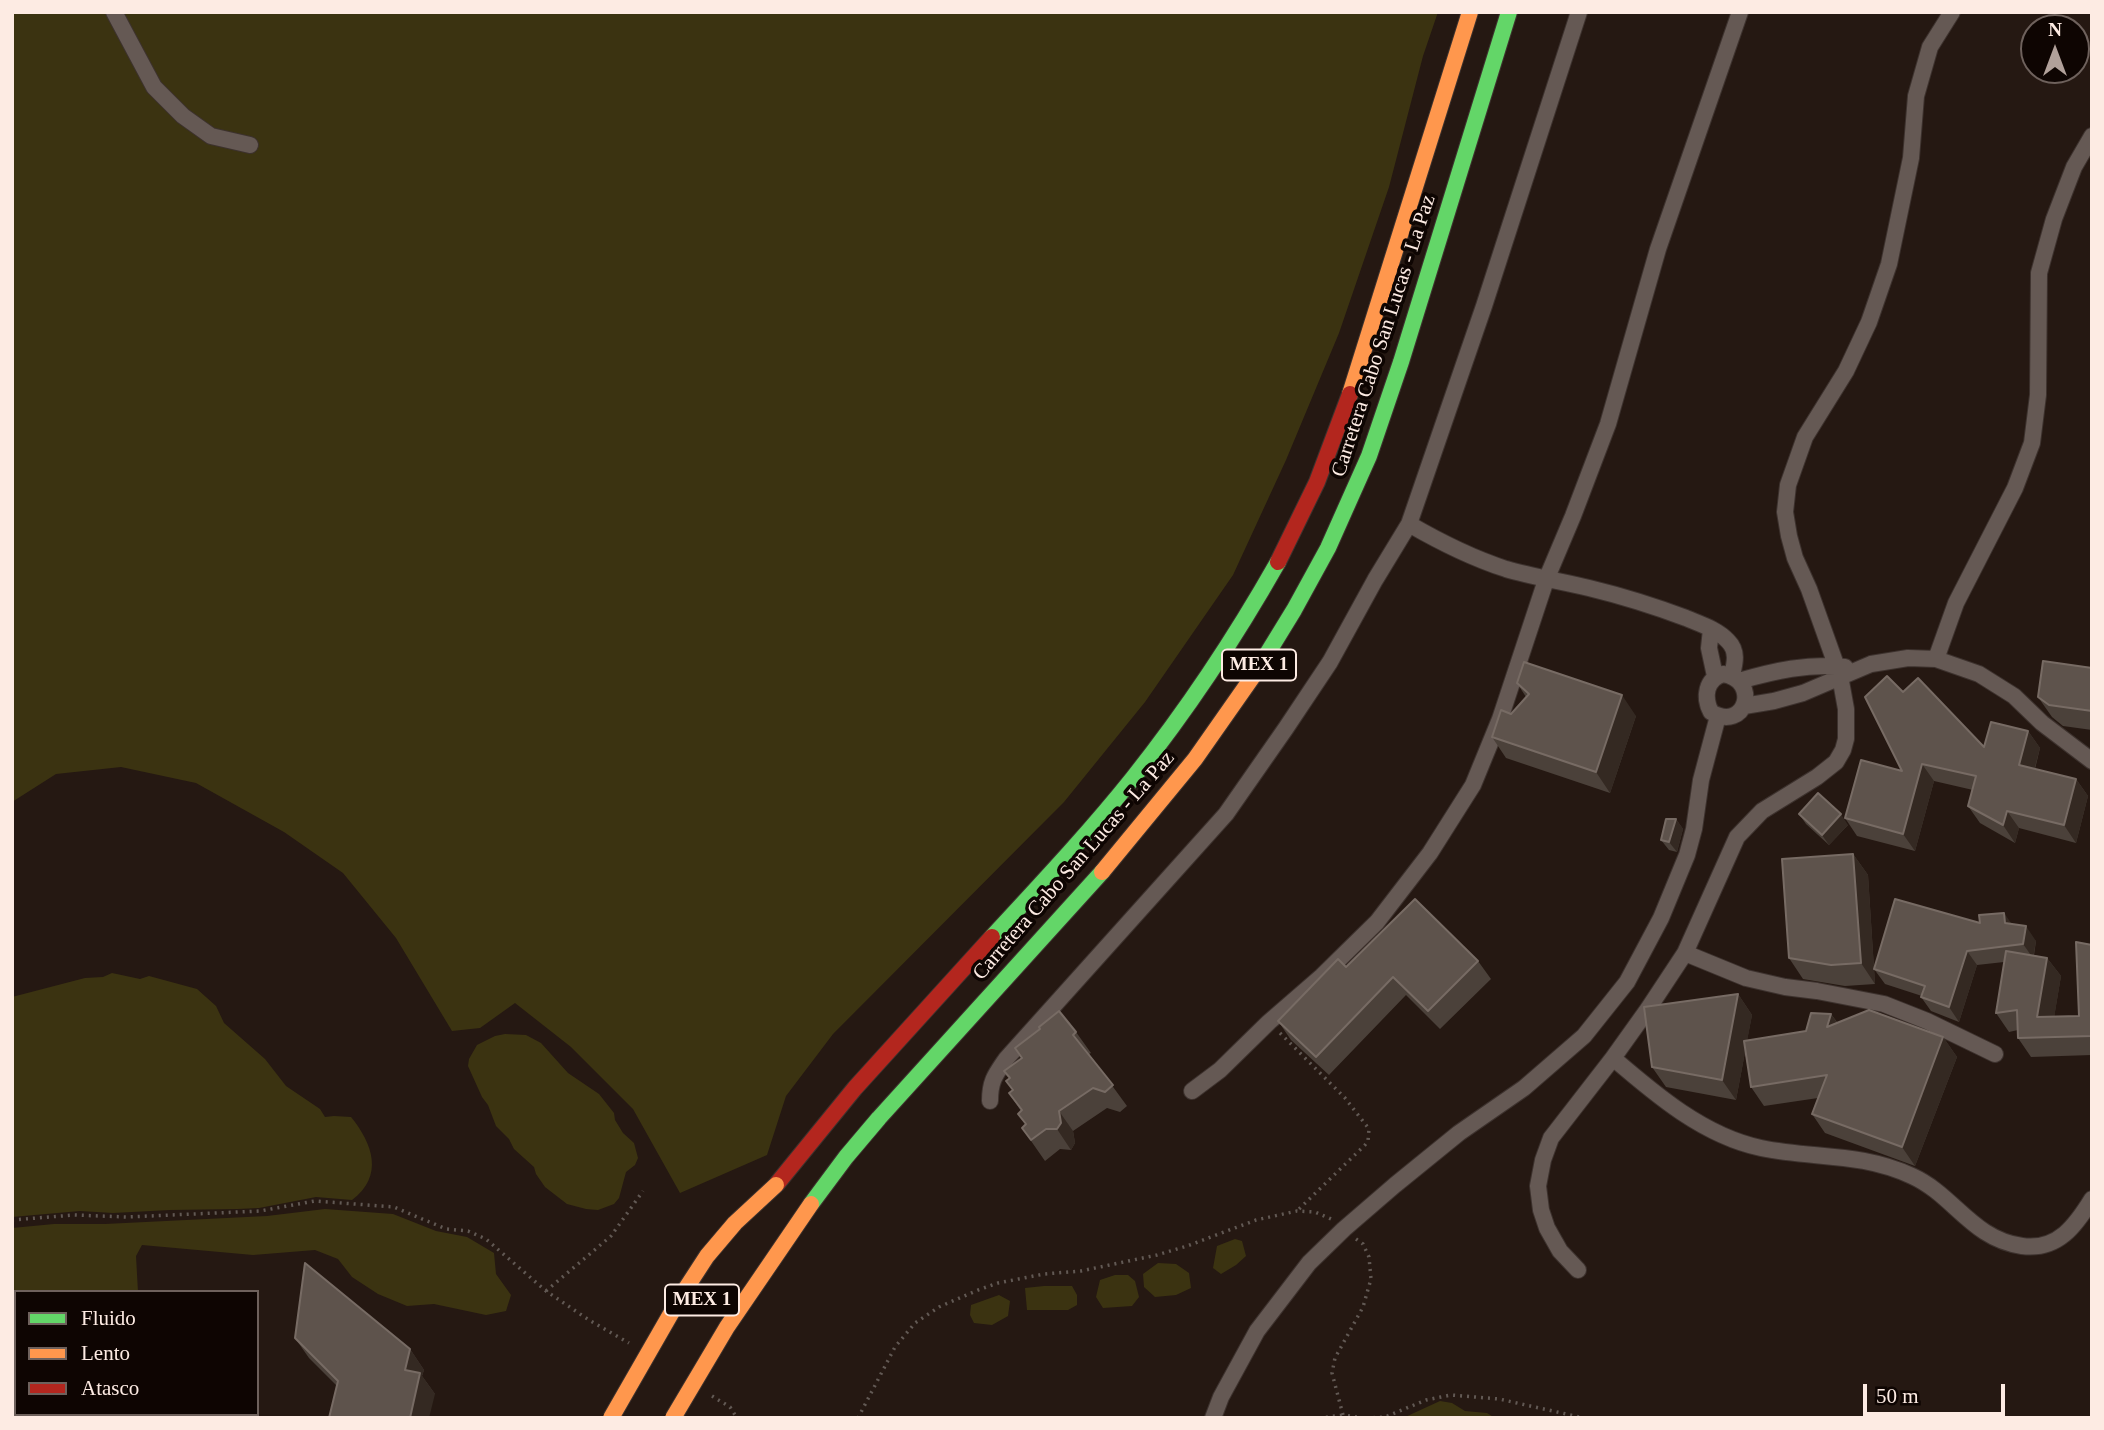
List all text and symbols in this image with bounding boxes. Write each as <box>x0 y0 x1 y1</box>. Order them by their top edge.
north arrow <box>2020 14 2090 84</box>
text: N <box>2048 19 2062 40</box>
street label: Carretera Cabo San Lucas - La Paz <box>1326 192 1442 480</box>
road number: MEX 1 <box>1222 650 1296 680</box>
street label: Carretera Cabo San Lucas - La Paz <box>968 746 1180 986</box>
road number: MEX 1 <box>665 1284 739 1316</box>
legend <box>14 1290 259 1416</box>
text: Fluido <box>81 1306 136 1330</box>
text: Lento <box>81 1341 130 1365</box>
scale bar <box>1866 1370 2008 1414</box>
text: Atasco <box>81 1376 139 1400</box>
text: 50 m <box>1876 1384 1919 1408</box>

